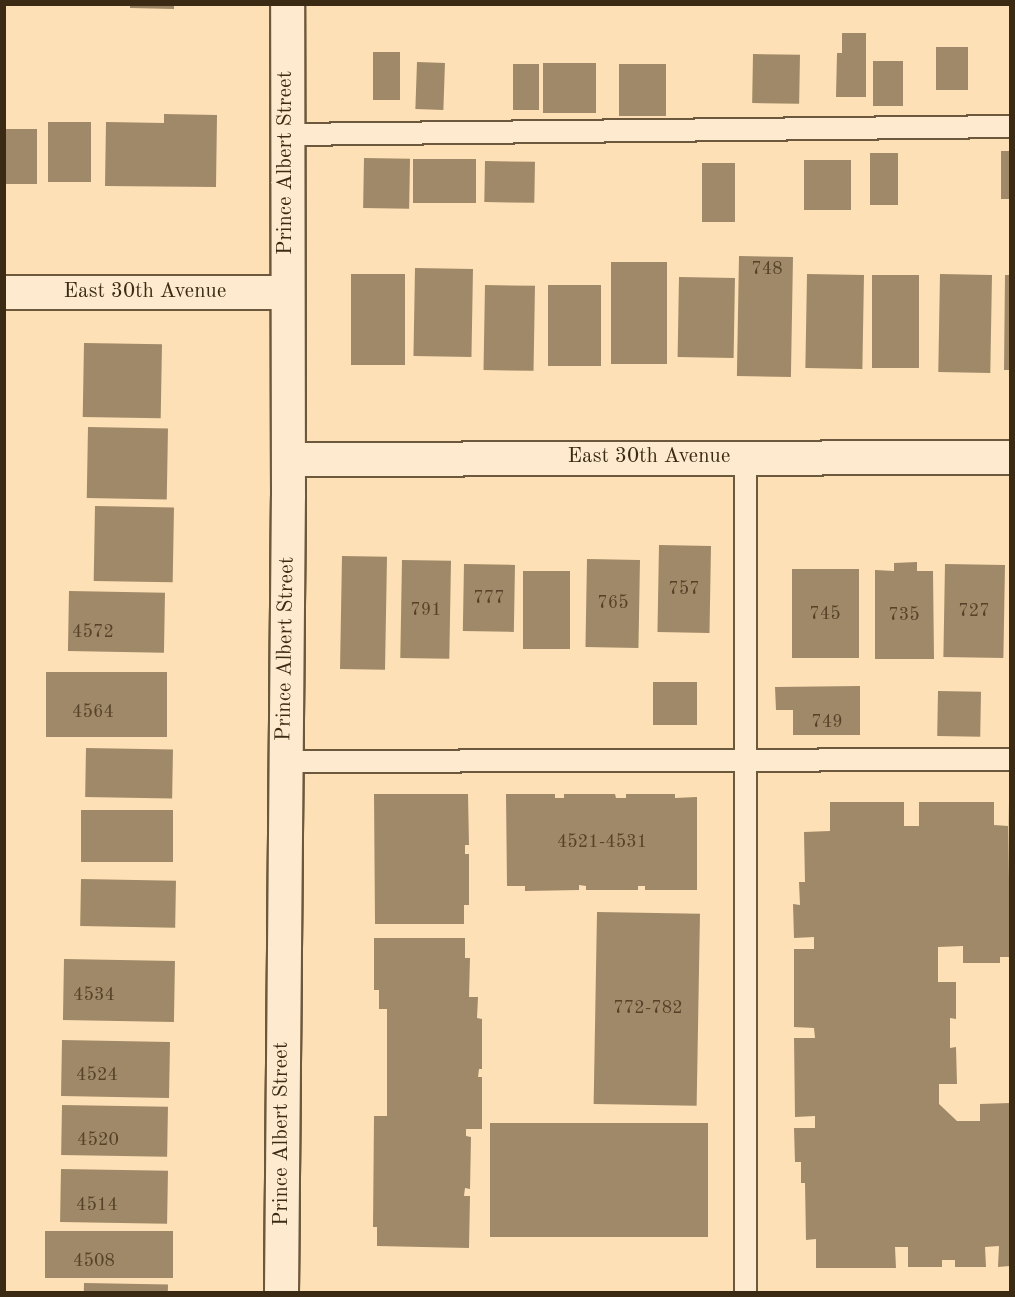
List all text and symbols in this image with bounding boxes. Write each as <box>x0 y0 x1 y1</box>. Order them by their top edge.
street label: Prince Albert Street <box>273 71 299 255</box>
house number: 748 <box>751 258 783 280</box>
street label: East 30th Avenue <box>64 279 226 305</box>
street label: East 30th Avenue <box>568 444 730 470</box>
street label: Prince Albert Street <box>272 557 300 741</box>
house number: 757 <box>668 578 700 600</box>
house number: 777 <box>473 587 505 609</box>
house number: 765 <box>597 592 629 614</box>
house number: 791 <box>410 599 442 621</box>
house number: 727 <box>958 600 990 622</box>
house number: 745 <box>809 603 841 625</box>
house number: 735 <box>888 604 920 626</box>
house number: 4572 <box>72 621 114 643</box>
house number: 4564 <box>72 701 114 723</box>
house number: 749 <box>811 711 843 733</box>
house number: 4521-4531 <box>557 831 647 853</box>
house number: 4534 <box>73 984 115 1006</box>
house number: 772-782 <box>613 997 683 1019</box>
street label: Prince Albert Street <box>269 1042 295 1226</box>
house number: 4524 <box>76 1064 118 1086</box>
house number: 4520 <box>77 1129 119 1151</box>
house number: 4514 <box>76 1194 118 1216</box>
house number: 4508 <box>73 1250 115 1272</box>

